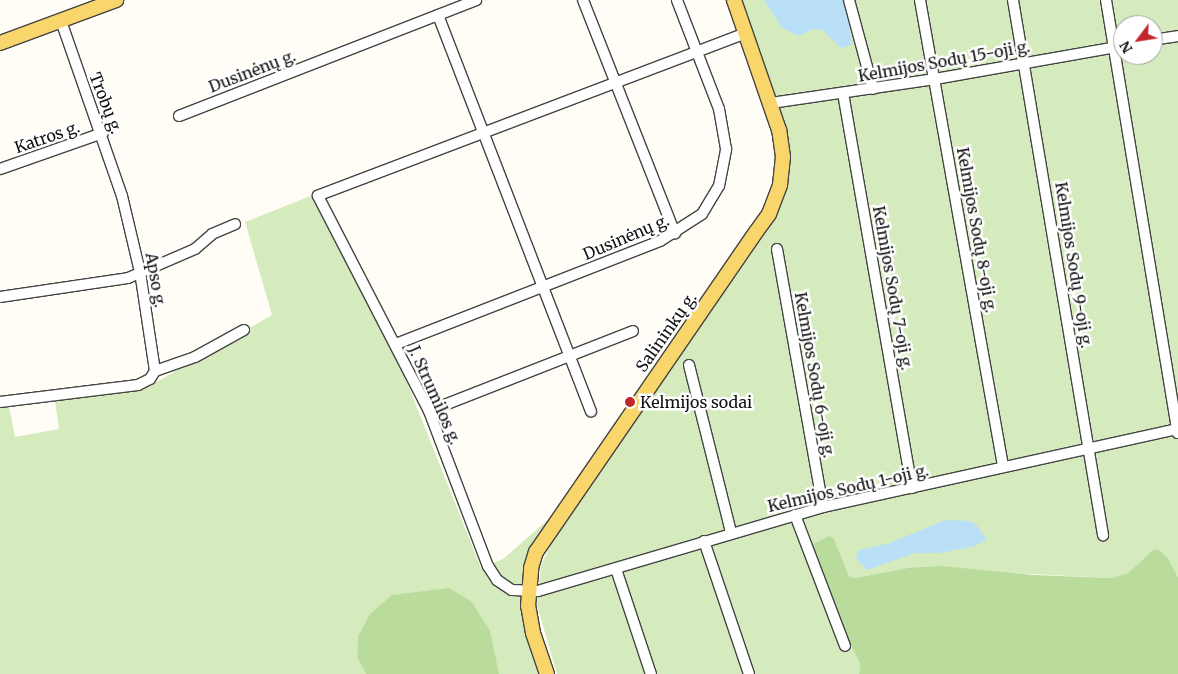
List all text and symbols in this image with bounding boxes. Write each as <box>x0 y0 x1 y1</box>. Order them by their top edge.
north arrow <box>1113 15 1163 65</box>
street label: Kelmijos Sodų 15-oji g. <box>856 36 1032 86</box>
text: N <box>1115 38 1137 57</box>
street label: Dusinėnų g. <box>206 46 298 96</box>
street label: Trobų g. <box>86 70 126 136</box>
street label: Katros g. <box>12 117 82 157</box>
street label: Kelmijos Sodų 8-oji g. <box>953 146 1001 314</box>
street label: Kelmijos Sodų 9-oji g. <box>1051 181 1097 349</box>
street label: Kelmijos Sodų 7-oji g. <box>869 204 917 372</box>
street label: Dusinėnų g. <box>580 210 672 264</box>
street label: Apso g. <box>142 251 170 309</box>
street label: Salininkų g. <box>632 289 700 375</box>
street label: Kelmijos Sodų 6-oji g. <box>791 291 839 459</box>
street label: J. Strumilos g. <box>405 343 465 447</box>
place label: Kelmijos sodai <box>640 392 752 412</box>
marker: Kelmijos sodai <box>624 396 636 408</box>
street label: Kelmijos Sodų 1-oji g. <box>766 460 930 516</box>

